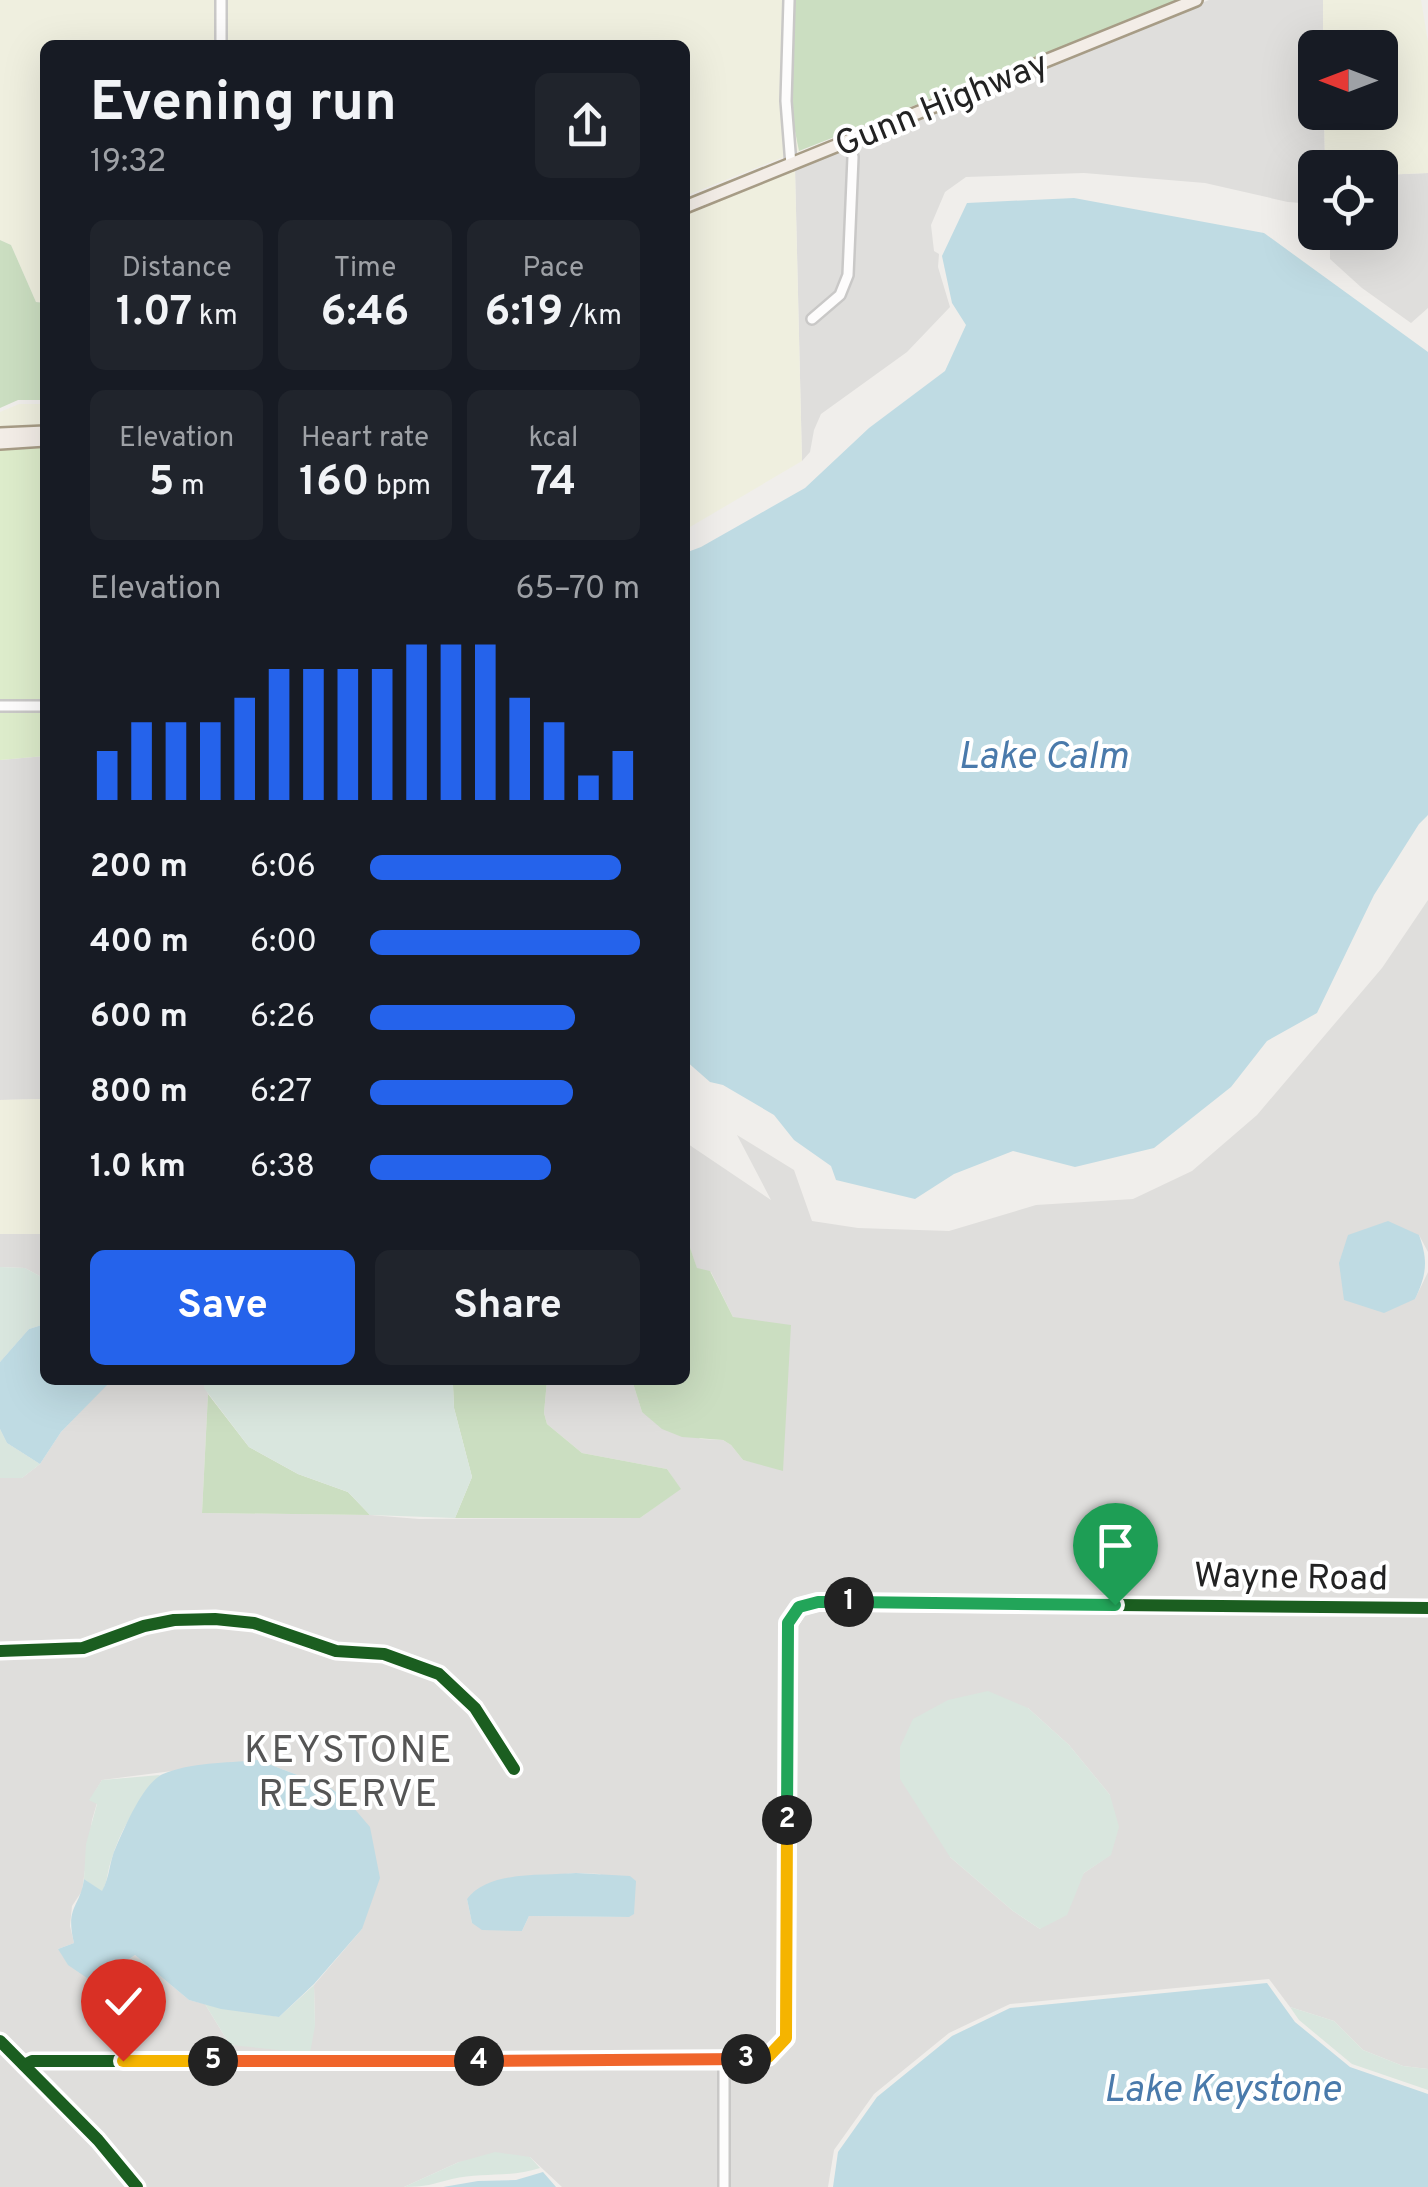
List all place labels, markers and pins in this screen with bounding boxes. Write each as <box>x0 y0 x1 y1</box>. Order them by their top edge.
pin <box>1073 1503 1158 1606</box>
pin: 1 <box>824 1577 874 1627</box>
pin: 2 <box>762 1795 812 1845</box>
pin <box>81 1959 166 2062</box>
pin: 3 <box>721 2034 771 2084</box>
pin: 5 <box>188 2036 238 2086</box>
pin: 4 <box>454 2036 504 2086</box>

